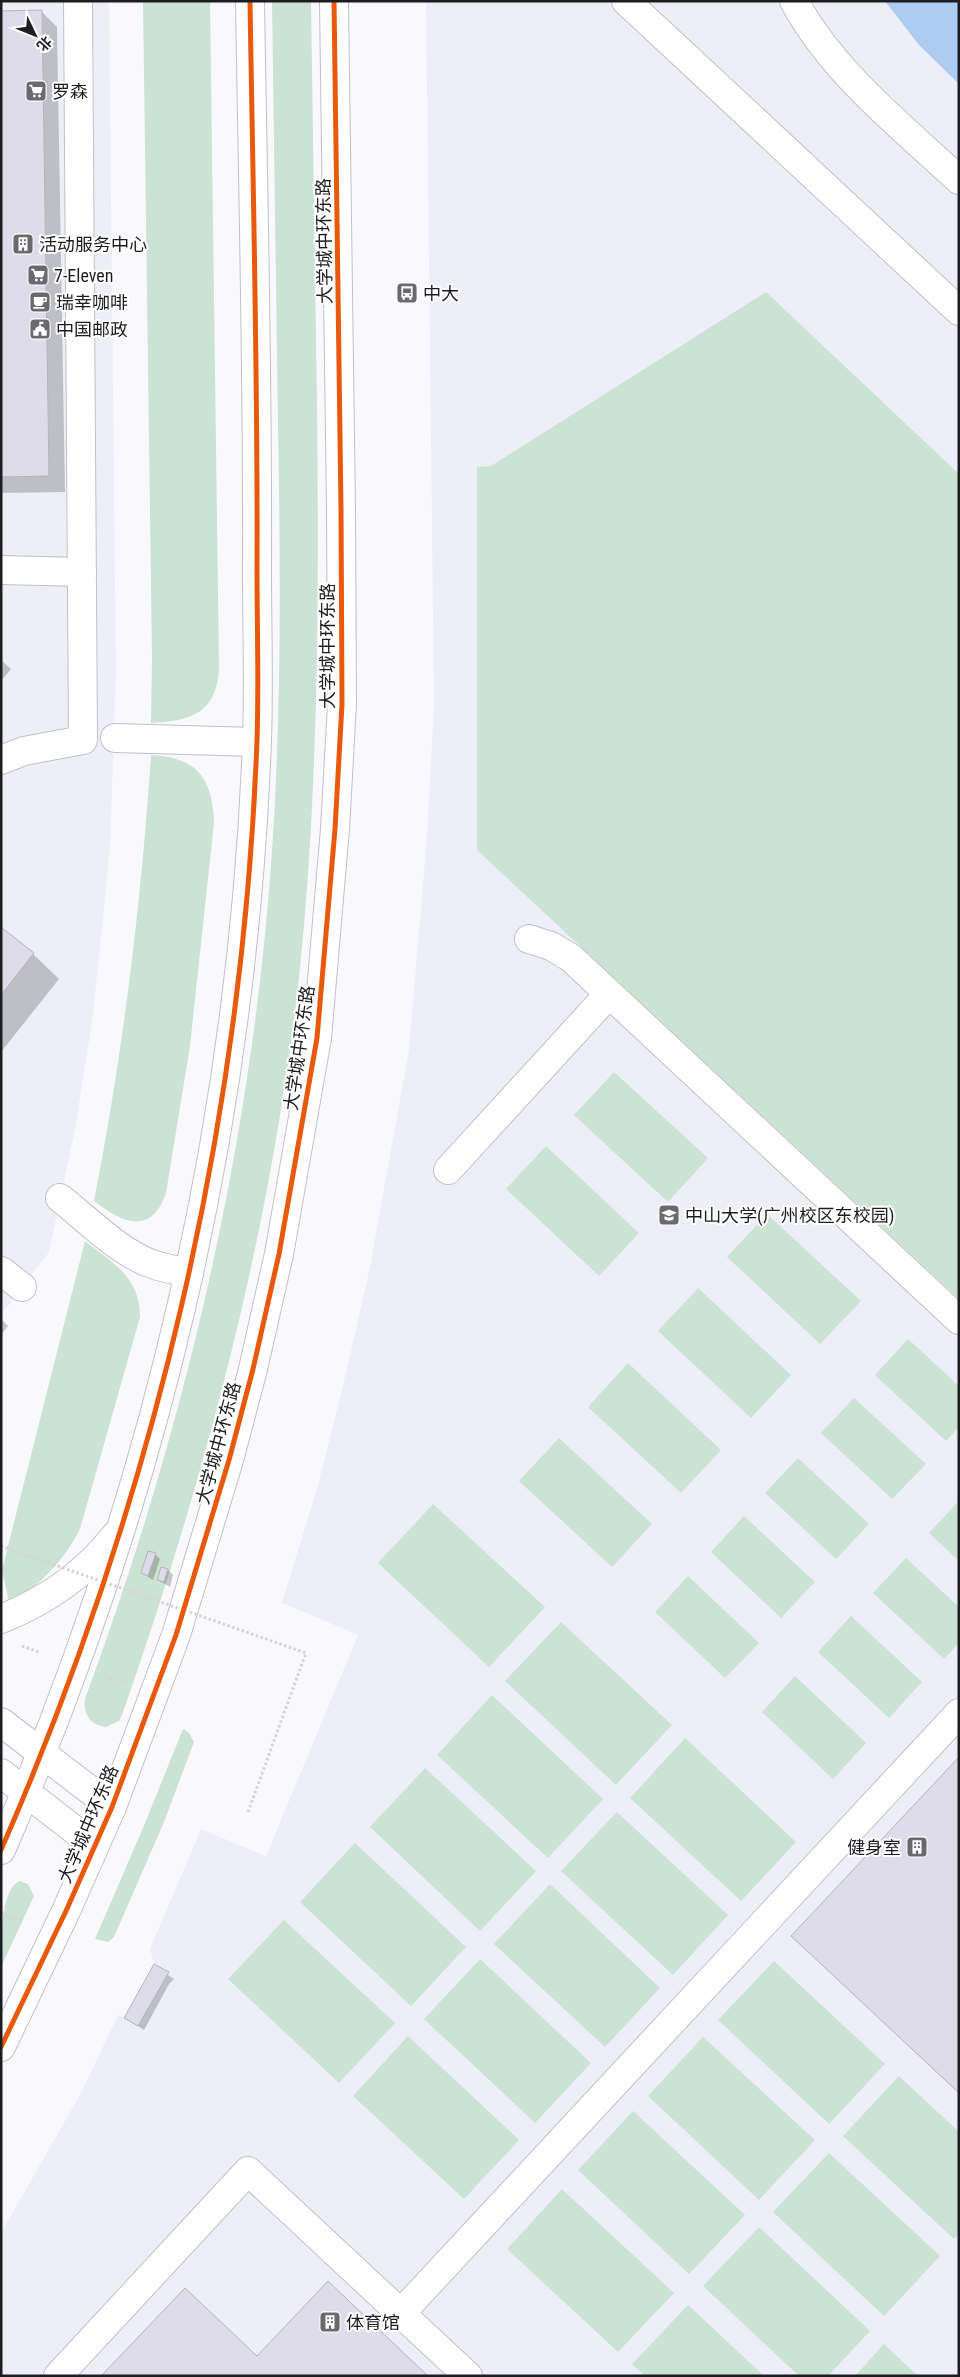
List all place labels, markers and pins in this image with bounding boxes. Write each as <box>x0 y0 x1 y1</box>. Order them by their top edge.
supermarket icon: 罗森 <box>24 79 48 103</box>
place label: 罗森 <box>52 81 88 102</box>
building icon: 活动服务中心 <box>11 232 35 256</box>
place label: 活动服务中心 <box>39 234 147 255</box>
supermarket icon: 7-Eleven <box>26 263 50 287</box>
place label: 7-Eleven <box>54 265 114 286</box>
bus stop icon: 中大 <box>395 281 419 305</box>
place label: 中大 <box>423 283 459 304</box>
cafe icon: 瑞幸咖啡 <box>28 290 52 314</box>
place label: 瑞幸咖啡 <box>56 292 128 313</box>
public building icon: 中国邮政 <box>28 317 52 341</box>
place label: 中国邮政 <box>56 319 128 340</box>
school or university icon: 中山大学(广州校区东校园) <box>657 1203 681 1227</box>
place label: 中山大学(广州校区东校园) <box>685 1205 894 1227</box>
building icon: 健身室 <box>905 1835 929 1859</box>
place label: 健身室 <box>847 1837 901 1858</box>
building icon: 体育馆 <box>318 2310 342 2334</box>
place label: 体育馆 <box>346 2312 400 2333</box>

